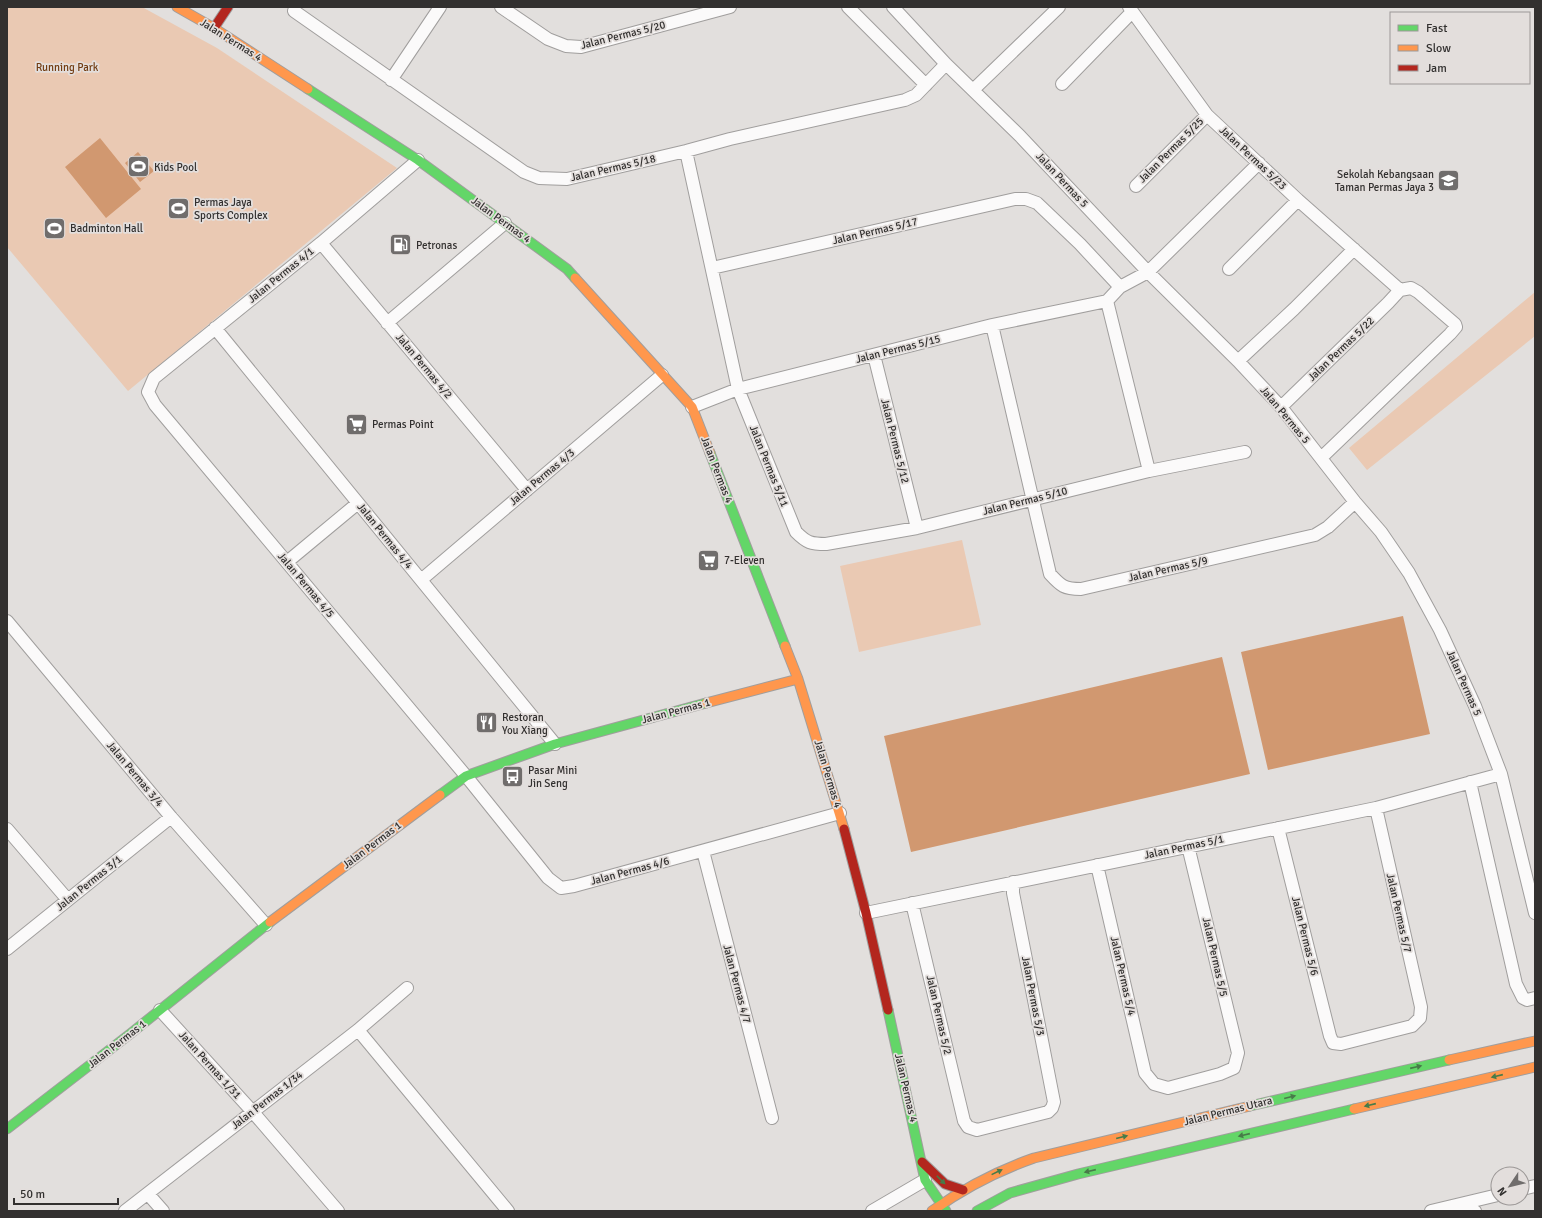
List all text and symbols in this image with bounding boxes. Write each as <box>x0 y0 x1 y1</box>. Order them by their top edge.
legend <box>1390 12 1530 84</box>
street label: Jalan Permas 4 <box>198 16 264 64</box>
street label: Jalan Permas 5/20 <box>579 18 667 52</box>
text: Fast <box>1426 21 1447 36</box>
text: Slow <box>1426 41 1451 56</box>
park label: Running Park <box>36 61 99 74</box>
text: Jam <box>1426 61 1447 76</box>
street label: Jalan Permas 5/25 <box>1136 115 1206 185</box>
street label: Jalan Permas 5/23 <box>1217 124 1289 192</box>
street label: Jalan Permas 5 <box>1033 150 1091 210</box>
street label: Jalan Permas 5/18 <box>569 152 657 184</box>
sports icon: Kids Pool <box>126 154 152 180</box>
place label: Kids Pool <box>154 161 197 174</box>
school or university icon: Sekolah Kebangsaan Taman Permas Jaya 3 <box>1436 167 1462 193</box>
place label: Sekolah Kebangsaan Taman Permas Jaya 3 <box>1335 168 1434 194</box>
street label: Jalan Permas 4 <box>469 194 533 246</box>
sports icon: Permas Jaya Sports Complex <box>165 195 191 221</box>
place label: Permas Jaya Sports Complex <box>194 196 268 222</box>
sports icon: Badminton Hall <box>42 215 68 241</box>
street label: Jalan Permas 5/17 <box>831 215 919 247</box>
place label: Badminton Hall <box>70 222 143 235</box>
fuel station icon: Petronas <box>388 232 414 258</box>
place label: Petronas <box>416 239 457 252</box>
street label: Jalan Permas 4/1 <box>245 244 317 306</box>
street label: Jalan Permas 5/22 <box>1305 314 1377 384</box>
street label: Jalan Permas 4/2 <box>393 331 455 401</box>
street label: Jalan Permas 5/15 <box>854 332 942 366</box>
street label: Jalan Permas 5 <box>1257 384 1313 446</box>
street label: Jalan Permas 5/12 <box>878 397 912 485</box>
supermarket icon: Permas Point <box>344 411 370 437</box>
place label: Permas Point <box>372 418 434 431</box>
street label: Jalan Permas 5/11 <box>747 423 791 509</box>
street label: Jalan Permas 4 <box>698 435 736 505</box>
street label: Jalan Permas 4/3 <box>507 446 577 508</box>
street label: Jalan Permas 5/10 <box>981 484 1069 518</box>
street label: Jalan Permas 4/4 <box>354 500 416 572</box>
supermarket icon: 7-Eleven <box>696 547 722 573</box>
street label: Jalan Permas 4/5 <box>275 550 337 620</box>
place label: 7-Eleven <box>724 554 765 567</box>
street label: Jalan Permas 5/9 <box>1127 554 1209 584</box>
street label: Jalan Permas 5 <box>1444 648 1484 718</box>
street label: Jalan Permas 1 <box>640 696 712 726</box>
restaurant icon: Restoran You Xiang <box>473 710 499 736</box>
place label: Restoran You Xiang <box>502 711 548 737</box>
street label: Jalan Permas 4 <box>811 738 845 810</box>
street label: Jalan Permas 3/4 <box>104 739 166 809</box>
bus stop icon: Pasar Mini Jin Seng <box>499 763 525 789</box>
place label: Pasar Mini Jin Seng <box>528 764 577 790</box>
street label: Jalan Permas 1 <box>340 819 404 871</box>
street label: Jalan Permas 5/1 <box>1143 832 1225 862</box>
street label: Jalan Permas 3/1 <box>53 852 125 914</box>
street label: Jalan Permas 4/6 <box>589 854 671 888</box>
street label: Jalan Permas 5/7 <box>1384 872 1414 954</box>
street label: Jalan Permas 5/6 <box>1289 895 1321 977</box>
street label: Jalan Permas 5/5 <box>1200 916 1230 998</box>
street label: Jalan Permas 5/4 <box>1108 935 1138 1017</box>
street label: Jalan Permas 4/7 <box>720 943 754 1025</box>
street label: Jalan Permas 5/3 <box>1019 955 1047 1037</box>
street label: Jalan Permas 5/2 <box>924 974 954 1056</box>
street label: Jalan Permas 1 <box>85 1017 149 1071</box>
street label: Jalan Permas 1/31 <box>176 1028 244 1102</box>
street label: Jalan Permas 4 <box>892 1052 920 1124</box>
one-way arrow <box>1410 1064 1422 1070</box>
street label: Jalan Permas 1/34 <box>229 1068 305 1132</box>
one-way arrow <box>1491 1073 1503 1079</box>
one-way arrow <box>1283 1093 1296 1099</box>
street label: Jalan Permas Utara <box>1182 1094 1274 1128</box>
one-way arrow <box>1364 1103 1377 1109</box>
one-way arrow <box>1238 1132 1250 1138</box>
one-way arrow <box>1117 1134 1129 1140</box>
north arrow <box>1490 1166 1530 1206</box>
one-way arrow <box>1084 1168 1096 1174</box>
one-way arrow <box>992 1169 1003 1175</box>
one-way arrow <box>936 1175 946 1185</box>
scale bar <box>14 1180 118 1206</box>
text: N <box>1495 1185 1510 1198</box>
text: 50 m <box>20 1187 45 1202</box>

